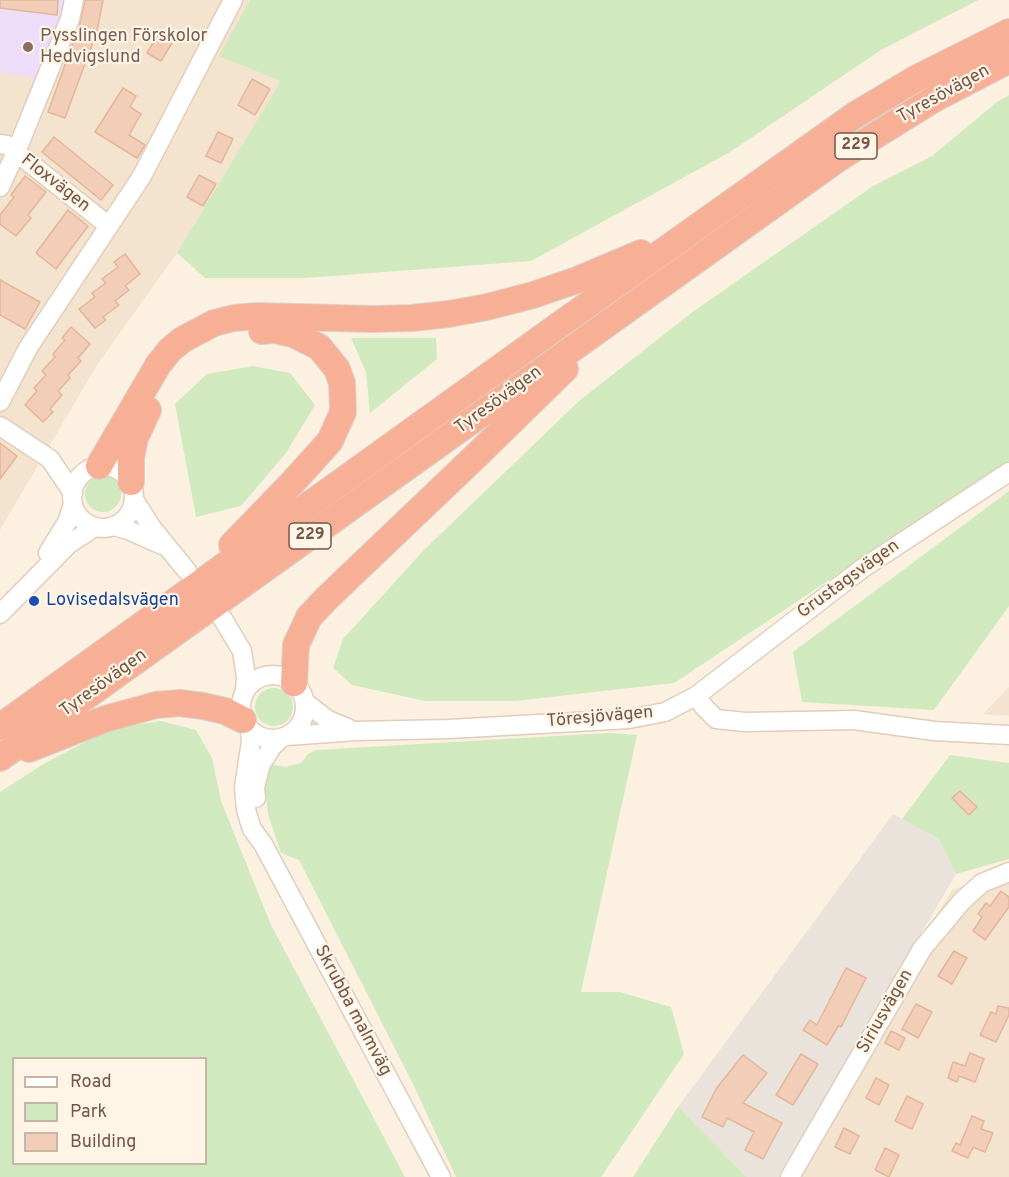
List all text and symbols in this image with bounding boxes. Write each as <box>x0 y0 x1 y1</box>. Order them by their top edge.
place label: Pysslingen Förskolor Hedvigslund <box>40 26 208 68</box>
marker: Pysslingen Förskolor Hedvigslund <box>21 40 35 54</box>
street label: Tyresövägen <box>894 61 994 129</box>
road number: 229 <box>835 133 877 159</box>
street label: Floxvägen <box>16 150 94 218</box>
street label: Tyresövägen <box>451 362 547 440</box>
road number: 229 <box>289 523 331 549</box>
street label: Grustagsvägen <box>794 536 904 624</box>
place label: Lovisedalsvägen <box>46 590 179 612</box>
marker: Lovisedalsvägen <box>27 594 41 608</box>
street label: Tyresövägen <box>56 645 152 723</box>
street label: Töresjövägen <box>546 703 654 733</box>
street label: Skrubba malmväg <box>308 942 396 1080</box>
street label: Siriusvägen <box>853 966 919 1058</box>
legend <box>12 1057 207 1165</box>
text: Road <box>70 1071 112 1094</box>
text: Park <box>70 1101 107 1124</box>
text: Building <box>70 1131 136 1154</box>

